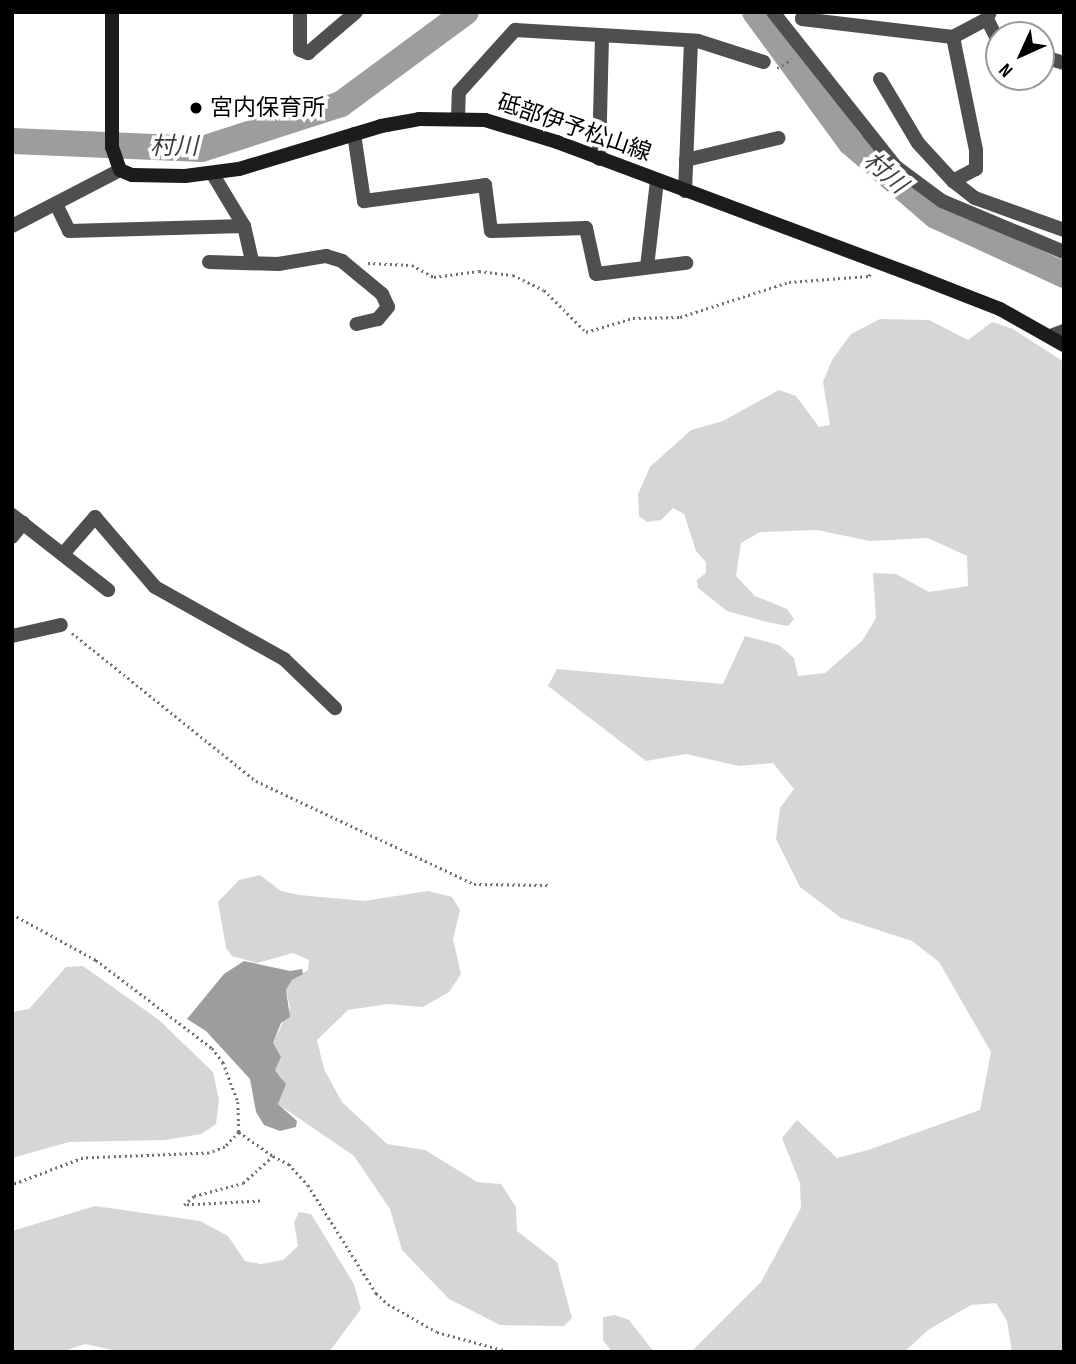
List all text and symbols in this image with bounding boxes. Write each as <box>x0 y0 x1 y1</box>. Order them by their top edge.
north arrow <box>985 21 1055 91</box>
text: N <box>994 58 1018 82</box>
street label: 砥部伊予松山線 <box>493 89 655 167</box>
place label: 宮内保育所 <box>210 94 325 122</box>
marker: 宮内保育所 <box>188 100 204 116</box>
water label: 村川 <box>150 133 198 161</box>
water label: 村川 <box>857 146 913 200</box>

